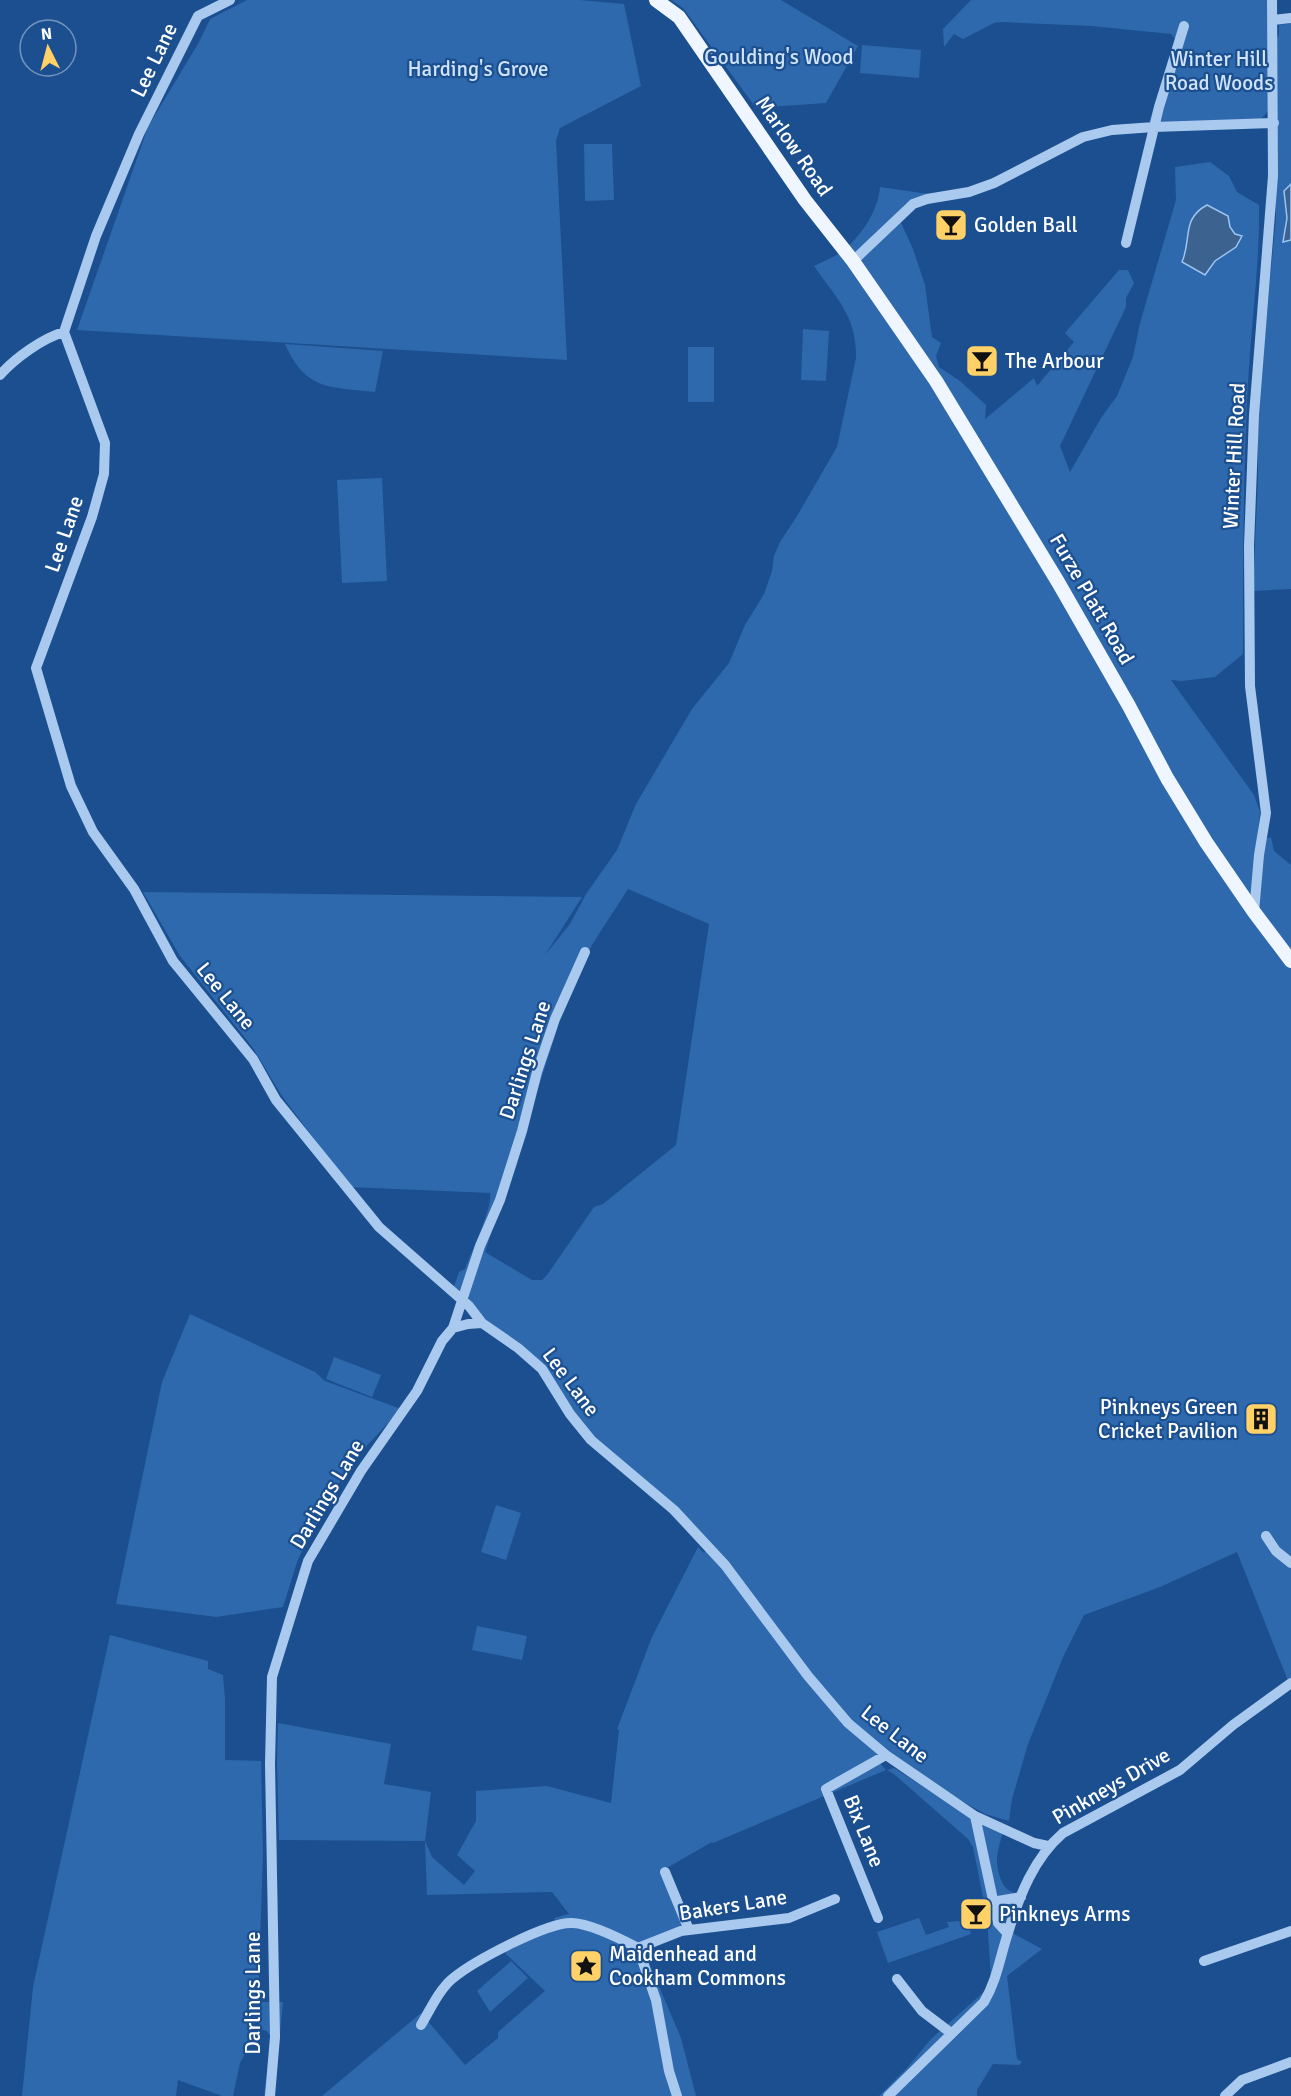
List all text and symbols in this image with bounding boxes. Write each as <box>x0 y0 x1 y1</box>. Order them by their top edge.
north arrow <box>18 18 78 78</box>
street label: Lee Lane <box>125 19 183 101</box>
text: N <box>40 24 53 45</box>
park label: Goulding's Wood <box>704 44 854 70</box>
park label: Winter Hill Road Woods <box>1165 46 1273 96</box>
park label: Harding's Grove <box>407 56 549 82</box>
street label: Marlow Road <box>750 91 838 201</box>
bar icon: Golden Ball <box>933 207 969 243</box>
place label: Golden Ball <box>974 212 1078 238</box>
bar icon: The Arbour <box>964 343 1000 379</box>
place label: The Arbour <box>1005 348 1104 374</box>
street label: Winter Hill Road <box>1217 382 1251 530</box>
street label: Lee Lane <box>39 492 89 576</box>
street label: Furze Platt Road <box>1044 529 1140 669</box>
street label: Lee Lane <box>191 957 261 1035</box>
street label: Darlings Lane <box>494 997 556 1123</box>
street label: Lee Lane <box>537 1342 605 1422</box>
place label: Pinkneys Green Cricket Pavilion <box>1098 1394 1238 1444</box>
building icon: Pinkneys Green Cricket Pavilion <box>1243 1401 1279 1437</box>
street label: Darlings Lane <box>284 1434 370 1554</box>
street label: Lee Lane <box>856 1699 934 1769</box>
street label: Pinkneys Drive <box>1047 1742 1175 1830</box>
street label: Bix Lane <box>838 1791 890 1871</box>
street label: Bakers Lane <box>677 1884 789 1926</box>
bar icon: Pinkneys Arms <box>958 1896 994 1932</box>
place label: Pinkneys Arms <box>999 1901 1130 1927</box>
street label: Darlings Lane <box>240 1931 266 2055</box>
place label: Maidenhead and Cookham Commons <box>609 1941 786 1991</box>
place icon: Maidenhead and Cookham Commons <box>568 1948 604 1984</box>

